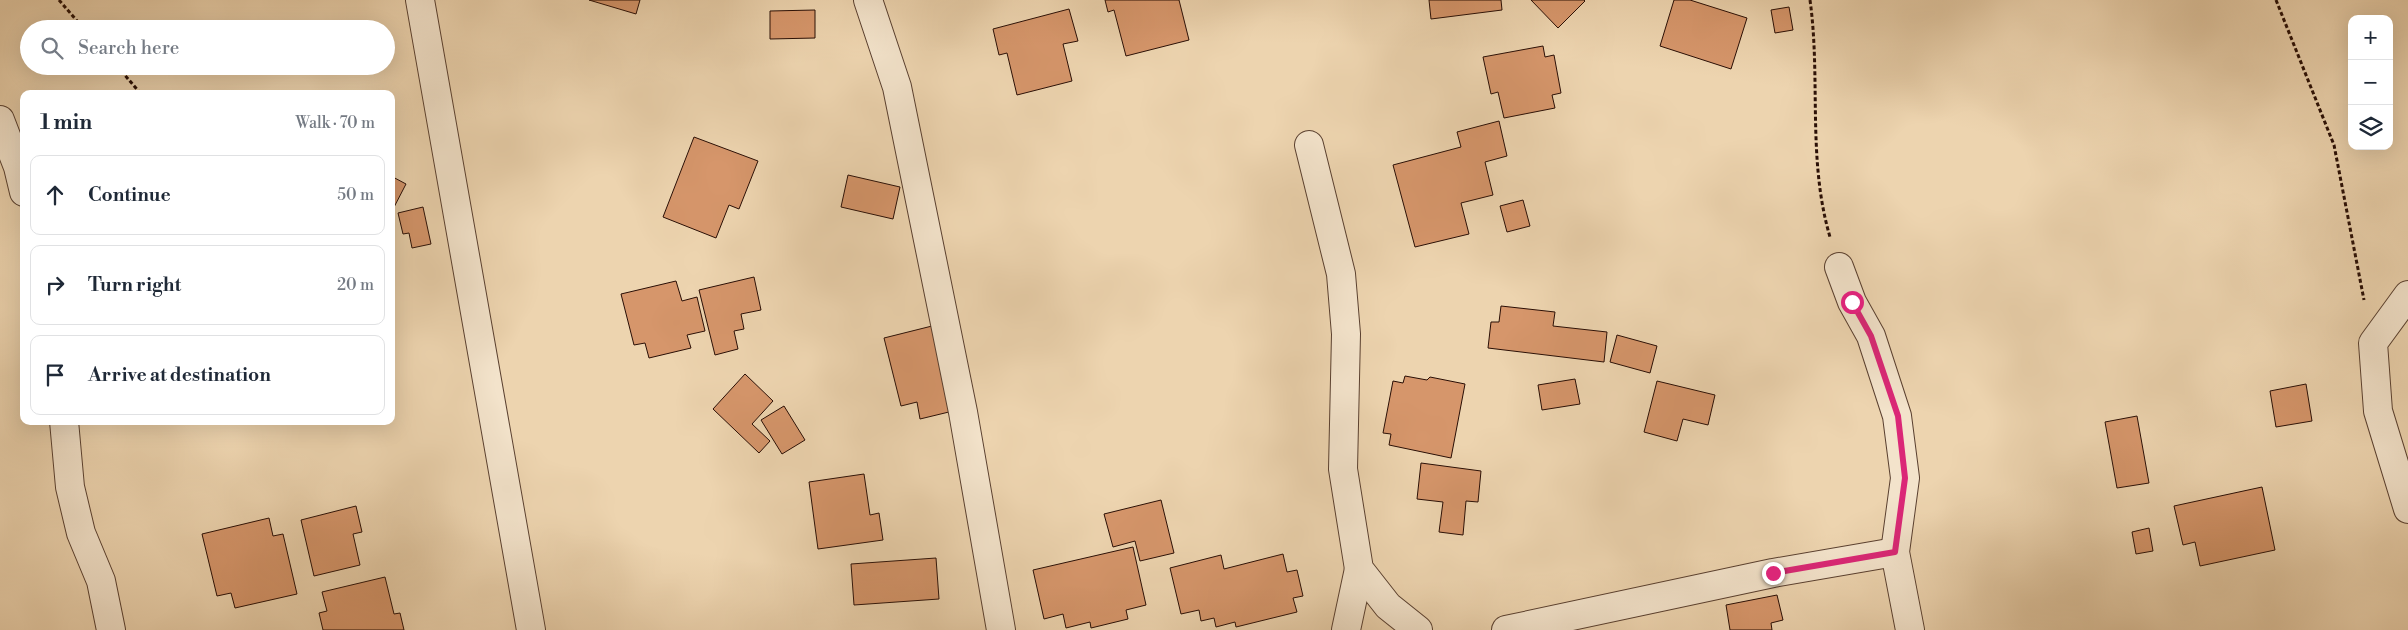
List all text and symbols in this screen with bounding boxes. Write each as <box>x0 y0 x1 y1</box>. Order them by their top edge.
map controls <box>2348 15 2393 150</box>
button: + <box>2348 15 2393 60</box>
search box <box>20 20 395 75</box>
icon: search <box>38 34 66 62</box>
text: Search here <box>78 36 179 60</box>
button: − <box>2348 60 2393 105</box>
button: layers <box>2348 105 2393 150</box>
text: 1 min <box>40 110 92 136</box>
text: Walk · 70 m <box>295 113 375 133</box>
icon: ahead <box>41 181 69 209</box>
text: Continue <box>88 183 171 207</box>
text: 50 m <box>337 185 374 205</box>
icon: right <box>41 271 69 299</box>
text: Turn right <box>88 273 181 297</box>
text: 20 m <box>337 275 374 295</box>
route start <box>1841 291 1864 314</box>
icon: arrive <box>41 361 69 389</box>
text: Arrive at destination <box>88 363 271 387</box>
route end <box>1762 562 1785 585</box>

